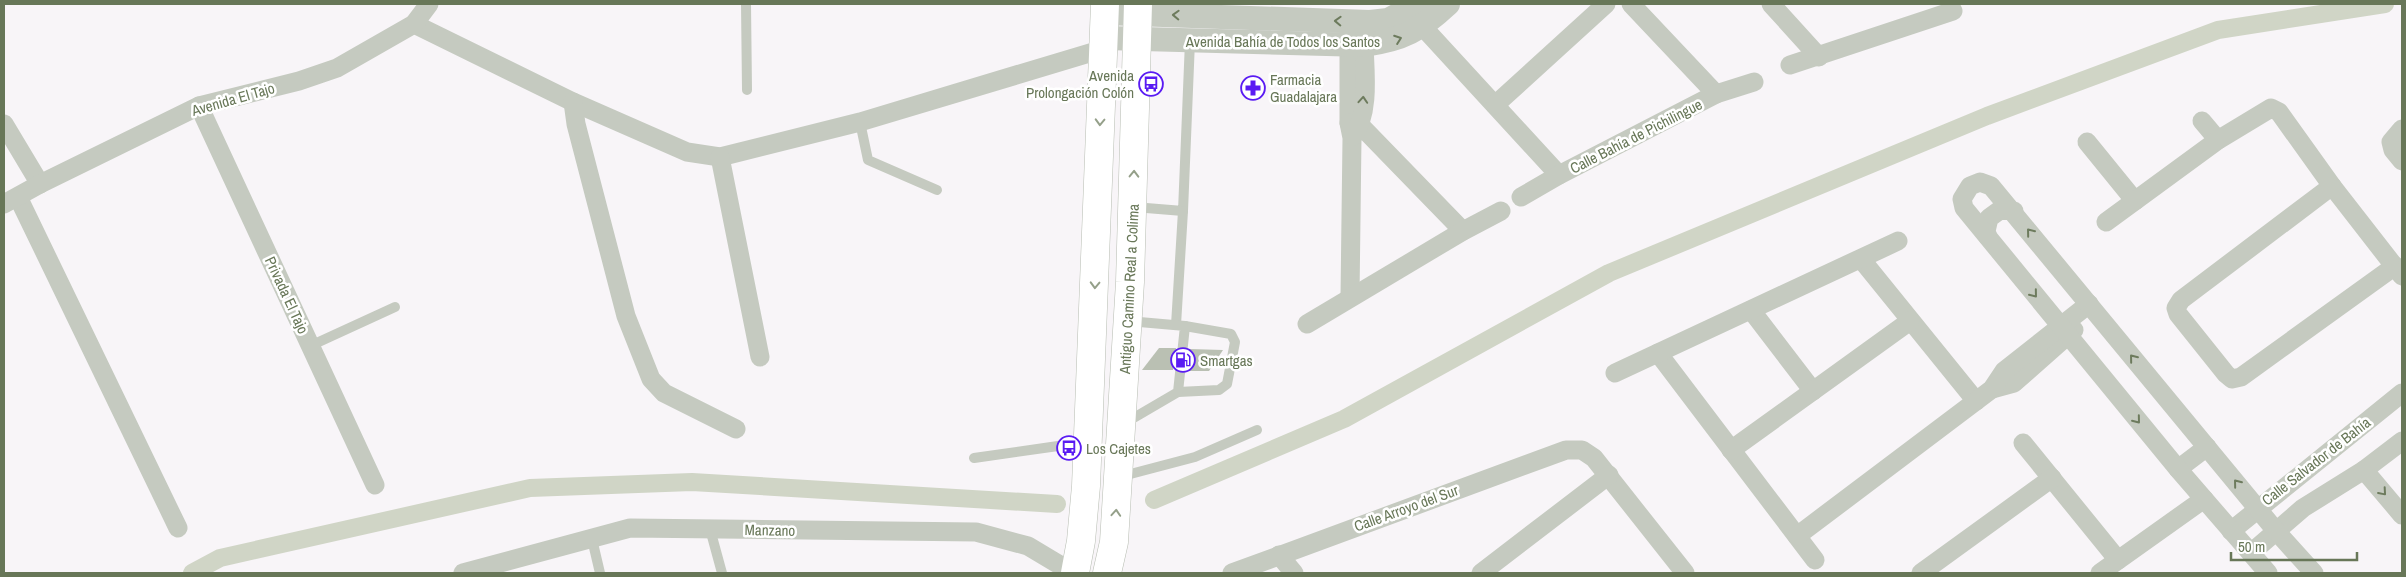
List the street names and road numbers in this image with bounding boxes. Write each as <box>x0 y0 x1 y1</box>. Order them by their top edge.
street label: Avenida Bahía de Todos los Santos <box>1185 31 1380 52</box>
street label: Avenida El Tajo <box>188 77 277 121</box>
street label: Calle Bahía de Pichilingue <box>1566 94 1706 178</box>
street label: Antiguo Camino Real a Colima <box>1114 203 1144 376</box>
street label: Privada El Tajo <box>260 253 314 337</box>
street label: Calle Salvador de Bahía <box>2257 412 2375 510</box>
street label: Calle Arroyo del Sur <box>1351 479 1461 537</box>
street label: Manzano <box>745 519 796 541</box>

